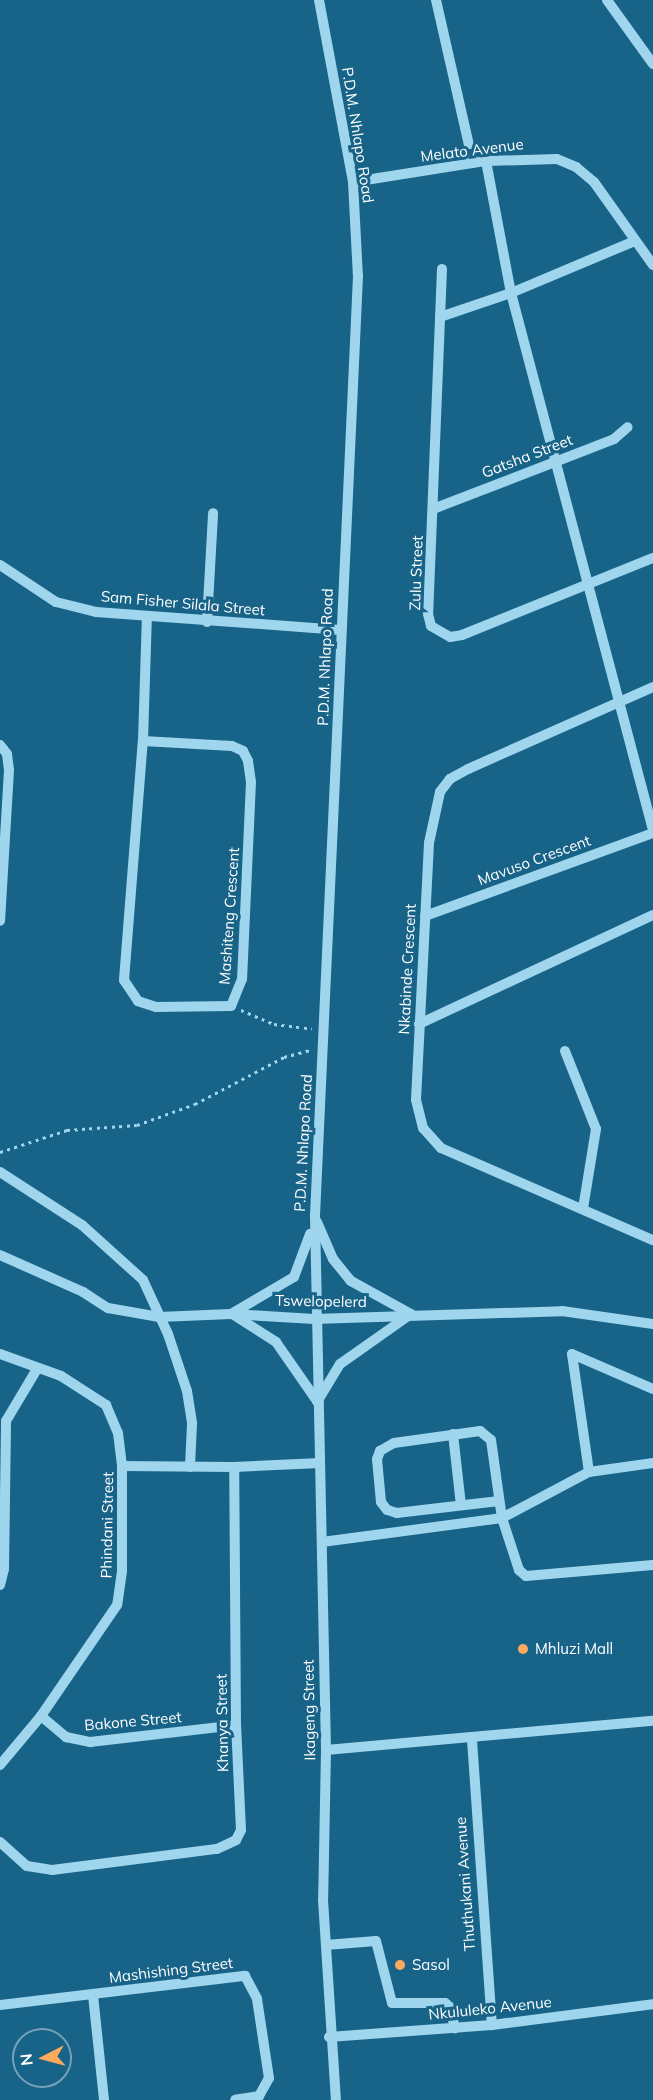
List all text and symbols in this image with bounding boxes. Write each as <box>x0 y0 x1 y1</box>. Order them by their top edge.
street label: P.D.M. Nhlapo Road <box>338 66 378 204</box>
street label: Melato Avenue <box>420 135 524 165</box>
street label: Gatsha Street <box>479 430 575 482</box>
street label: Zulu Street <box>406 535 426 611</box>
street label: Sam Fisher Silala Street <box>100 587 266 619</box>
street label: P.D.M. Nhlapo Road <box>314 588 336 726</box>
street label: Mavuso Crescent <box>475 831 593 889</box>
street label: Mashiteng Crescent <box>215 847 243 985</box>
street label: Nkabinde Crescent <box>395 903 419 1035</box>
street label: P.D.M. Nhlapo Road <box>290 1074 316 1212</box>
street label: Tswelopelerd <box>275 1291 367 1311</box>
street label: Phindani Street <box>97 1472 117 1578</box>
place label: Mhluzi Mall <box>535 1640 613 1658</box>
marker: Mhluzi Mall <box>516 1642 530 1656</box>
street label: Ikageng Street <box>299 1659 319 1761</box>
street label: Khanya Street <box>212 1674 232 1772</box>
street label: Bakone Street <box>84 1708 182 1734</box>
street label: Thuthukani Avenue <box>451 1816 479 1952</box>
street label: Mashishing Street <box>108 1953 234 1987</box>
place label: Sasol <box>412 1956 450 1974</box>
marker: Sasol <box>393 1958 407 1972</box>
street label: Nkululeko Avenue <box>427 1993 553 2023</box>
north arrow <box>12 2028 72 2088</box>
text: N <box>16 2053 37 2067</box>

